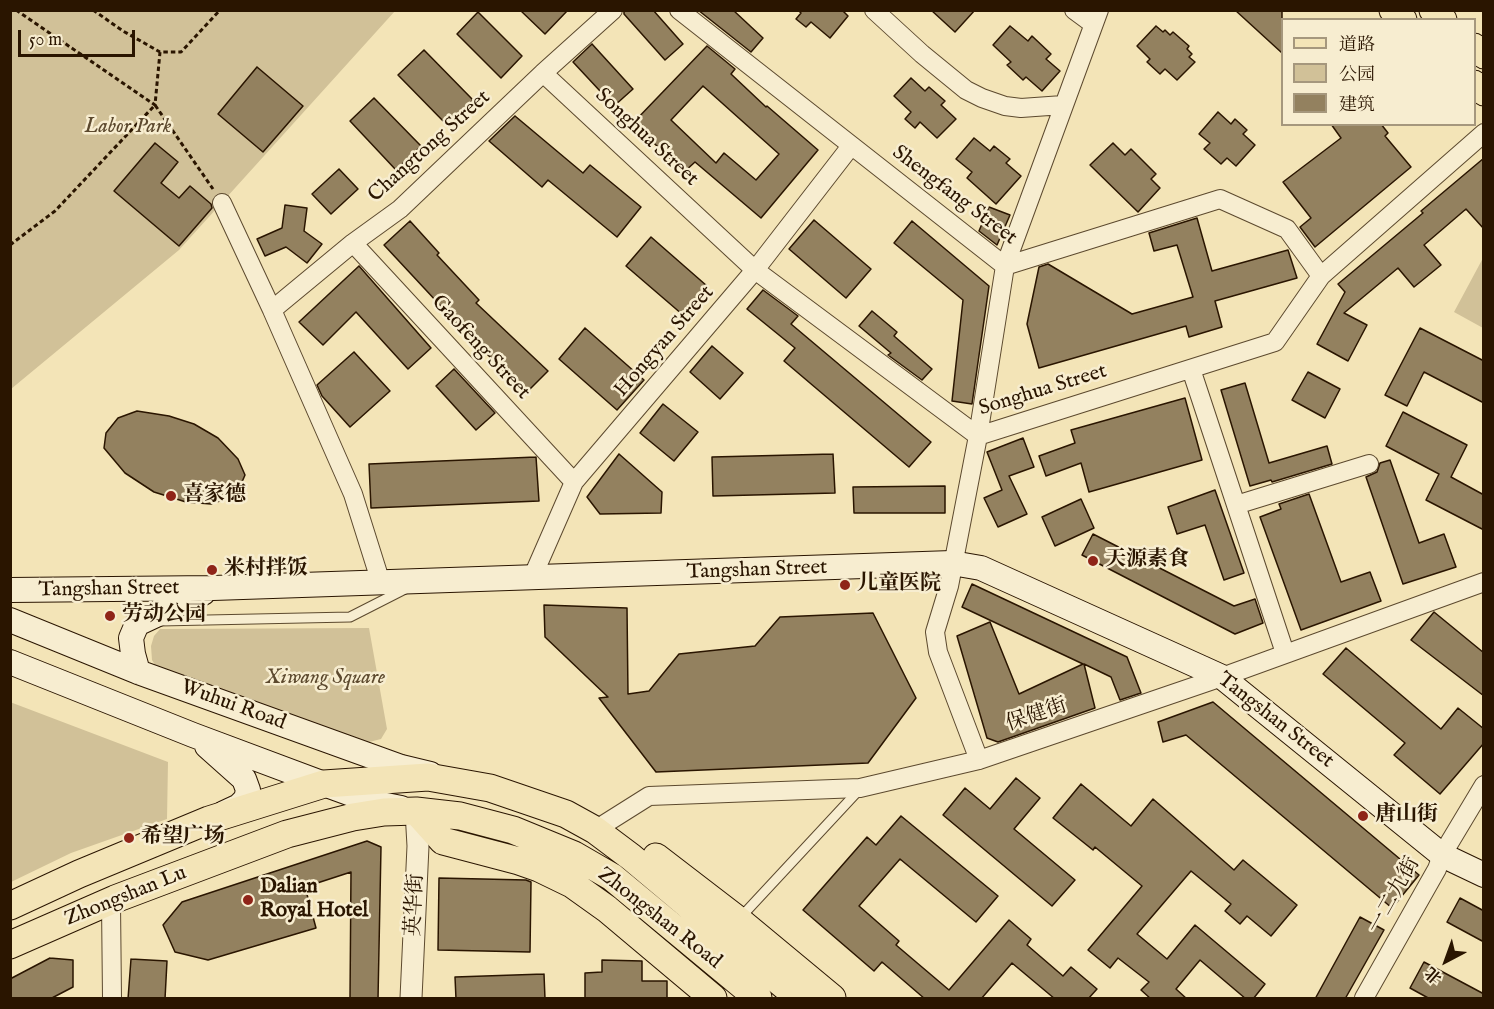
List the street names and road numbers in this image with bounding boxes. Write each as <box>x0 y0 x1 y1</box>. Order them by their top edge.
street label: Songhua Street <box>589 84 703 192</box>
street label: Changtong Street <box>364 86 496 208</box>
street label: Shengfang Street <box>886 141 1022 251</box>
street label: Hongyan Street <box>610 281 720 403</box>
street label: Gaofeng Street <box>425 291 535 405</box>
street label: Songhua Street <box>976 360 1110 422</box>
street label: Tangshan Street <box>686 556 828 586</box>
street label: Tangshan Street <box>38 576 180 604</box>
street label: Tangshan Street <box>1212 668 1338 774</box>
street label: Wuhui Road <box>177 675 289 737</box>
street label: 保健街 <box>1003 694 1071 738</box>
street label: 一二九街 <box>1364 853 1426 939</box>
street label: Zhongshan Lu <box>62 861 190 933</box>
street label: Zhongshan Road <box>592 863 726 975</box>
street label: 英华街 <box>402 873 430 937</box>

